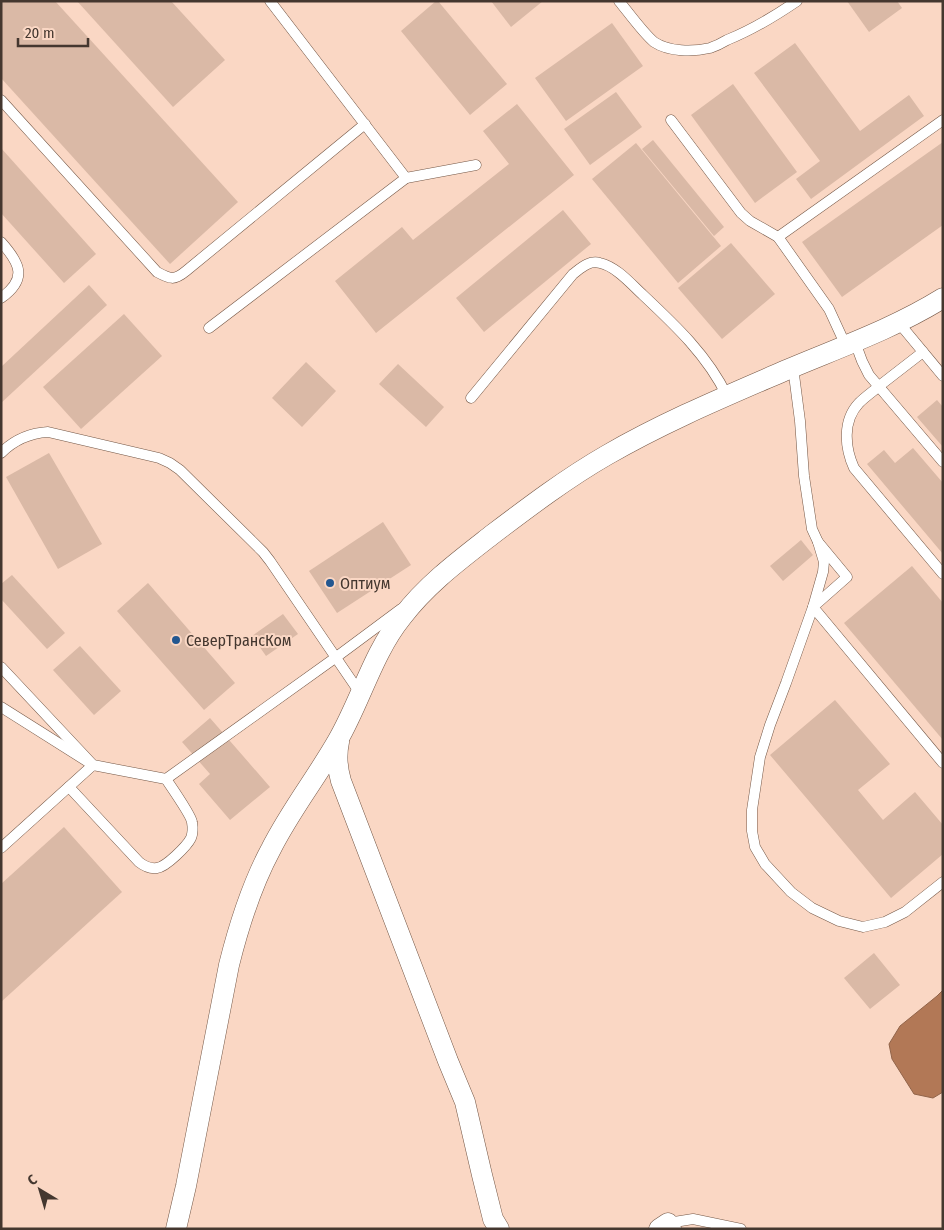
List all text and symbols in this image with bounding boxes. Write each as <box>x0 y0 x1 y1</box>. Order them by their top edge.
scale bar <box>18 15 88 47</box>
text: 20 m <box>25 24 55 42</box>
place label: Оптиум <box>340 574 390 593</box>
marker: Оптиум <box>324 577 336 589</box>
place label: СеверТрансКом <box>186 631 292 650</box>
marker: СеверТрансКом <box>170 634 182 646</box>
north arrow <box>15 1165 65 1215</box>
text: С <box>24 1171 41 1189</box>

